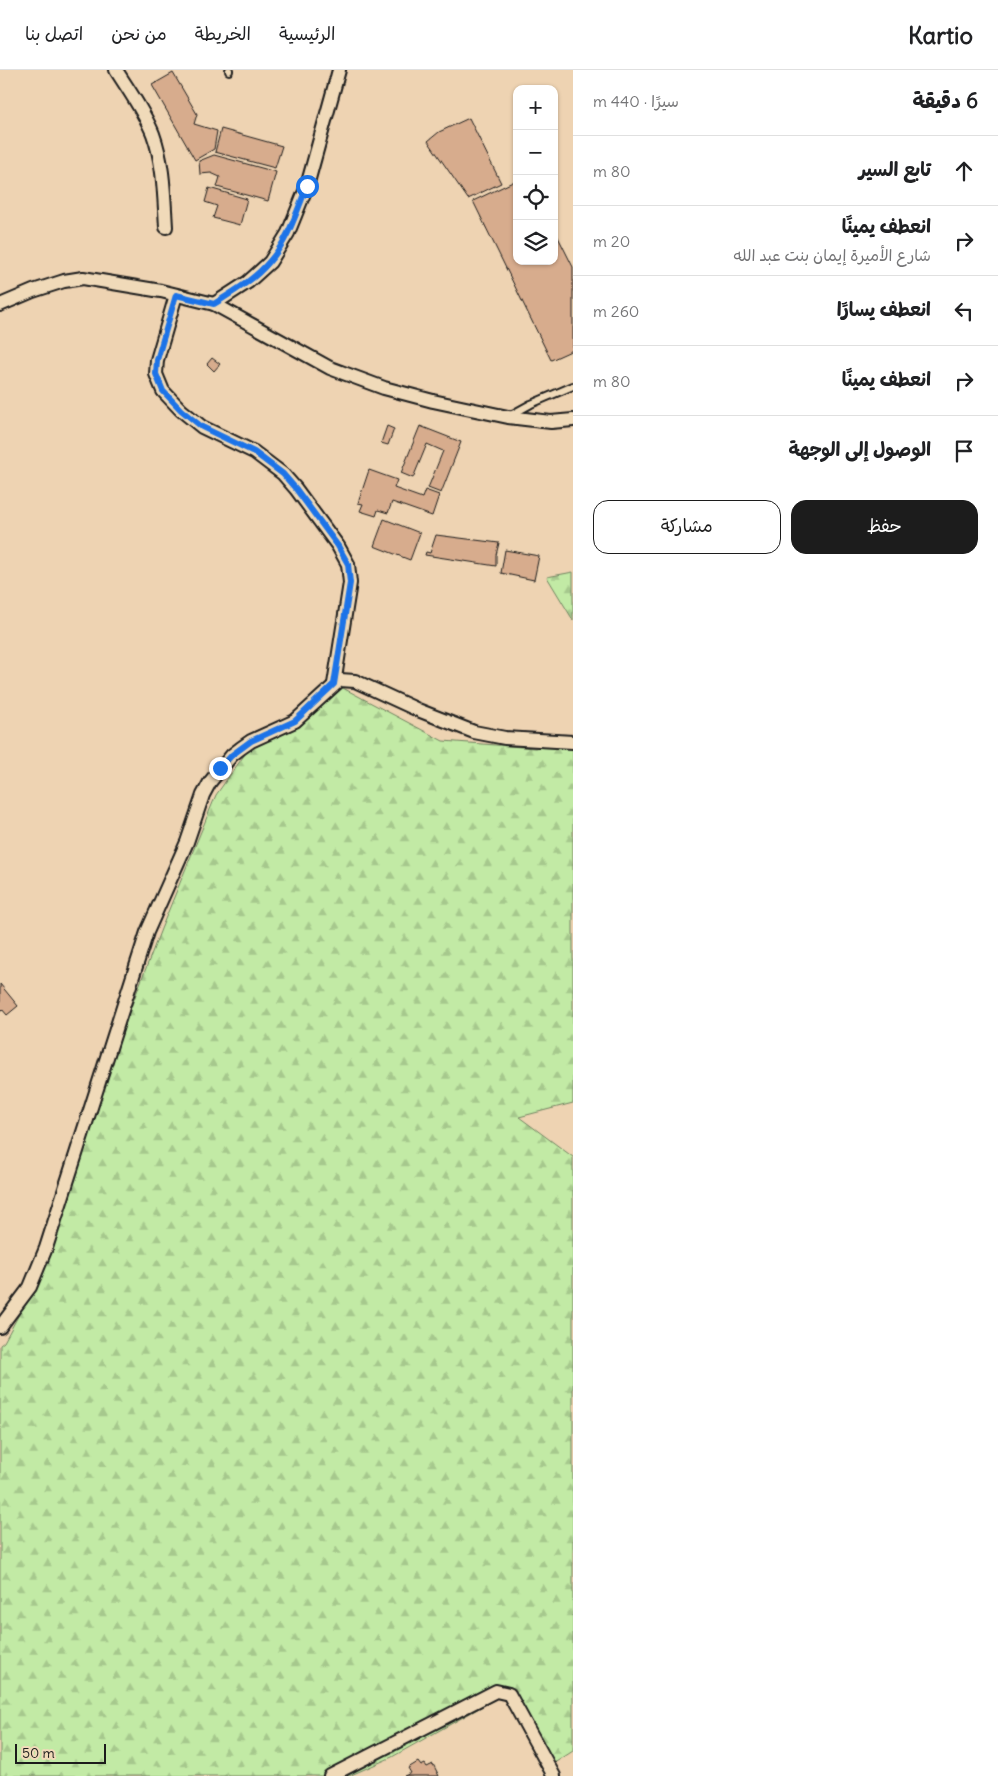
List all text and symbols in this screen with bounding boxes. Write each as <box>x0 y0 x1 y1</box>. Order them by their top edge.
text: Kartio <box>908 20 973 50</box>
text: اتصل بنا <box>25 22 83 45</box>
text: من نحن <box>111 22 167 45</box>
text: الخريطة <box>195 22 251 45</box>
text: الرئيسية <box>279 22 336 45</box>
map controls <box>513 85 558 265</box>
button: + <box>513 85 558 130</box>
text: 6 دقيقة <box>912 87 978 114</box>
text: سيرًا · 440 m <box>593 91 679 111</box>
button: − <box>513 130 558 175</box>
text: تابع السير <box>859 157 931 181</box>
icon: ahead <box>950 157 978 185</box>
text: 80 m <box>593 161 631 181</box>
route start <box>296 175 319 198</box>
button: locate <box>513 175 558 220</box>
text: انعطف يمينًا <box>842 214 931 238</box>
button: layers <box>513 220 558 265</box>
icon: right <box>950 227 978 255</box>
text: 20 m <box>593 231 630 251</box>
text: شارع الأميرة إيمان بنت عبد الله <box>733 245 931 265</box>
text: انعطف يسارًا <box>837 297 931 321</box>
icon: left <box>950 297 978 325</box>
text: 260 m <box>593 301 639 321</box>
text: انعطف يمينًا <box>842 367 931 391</box>
icon: right <box>950 367 978 395</box>
text: 80 m <box>593 371 631 391</box>
text: الوصول إلى الوجهة <box>788 437 931 461</box>
icon: arrive <box>950 437 978 465</box>
button: مشاركة <box>593 500 781 554</box>
button: حفظ <box>791 500 978 554</box>
route end <box>209 757 232 780</box>
scale bar <box>15 1741 106 1764</box>
text: 50 m <box>22 1744 55 1762</box>

